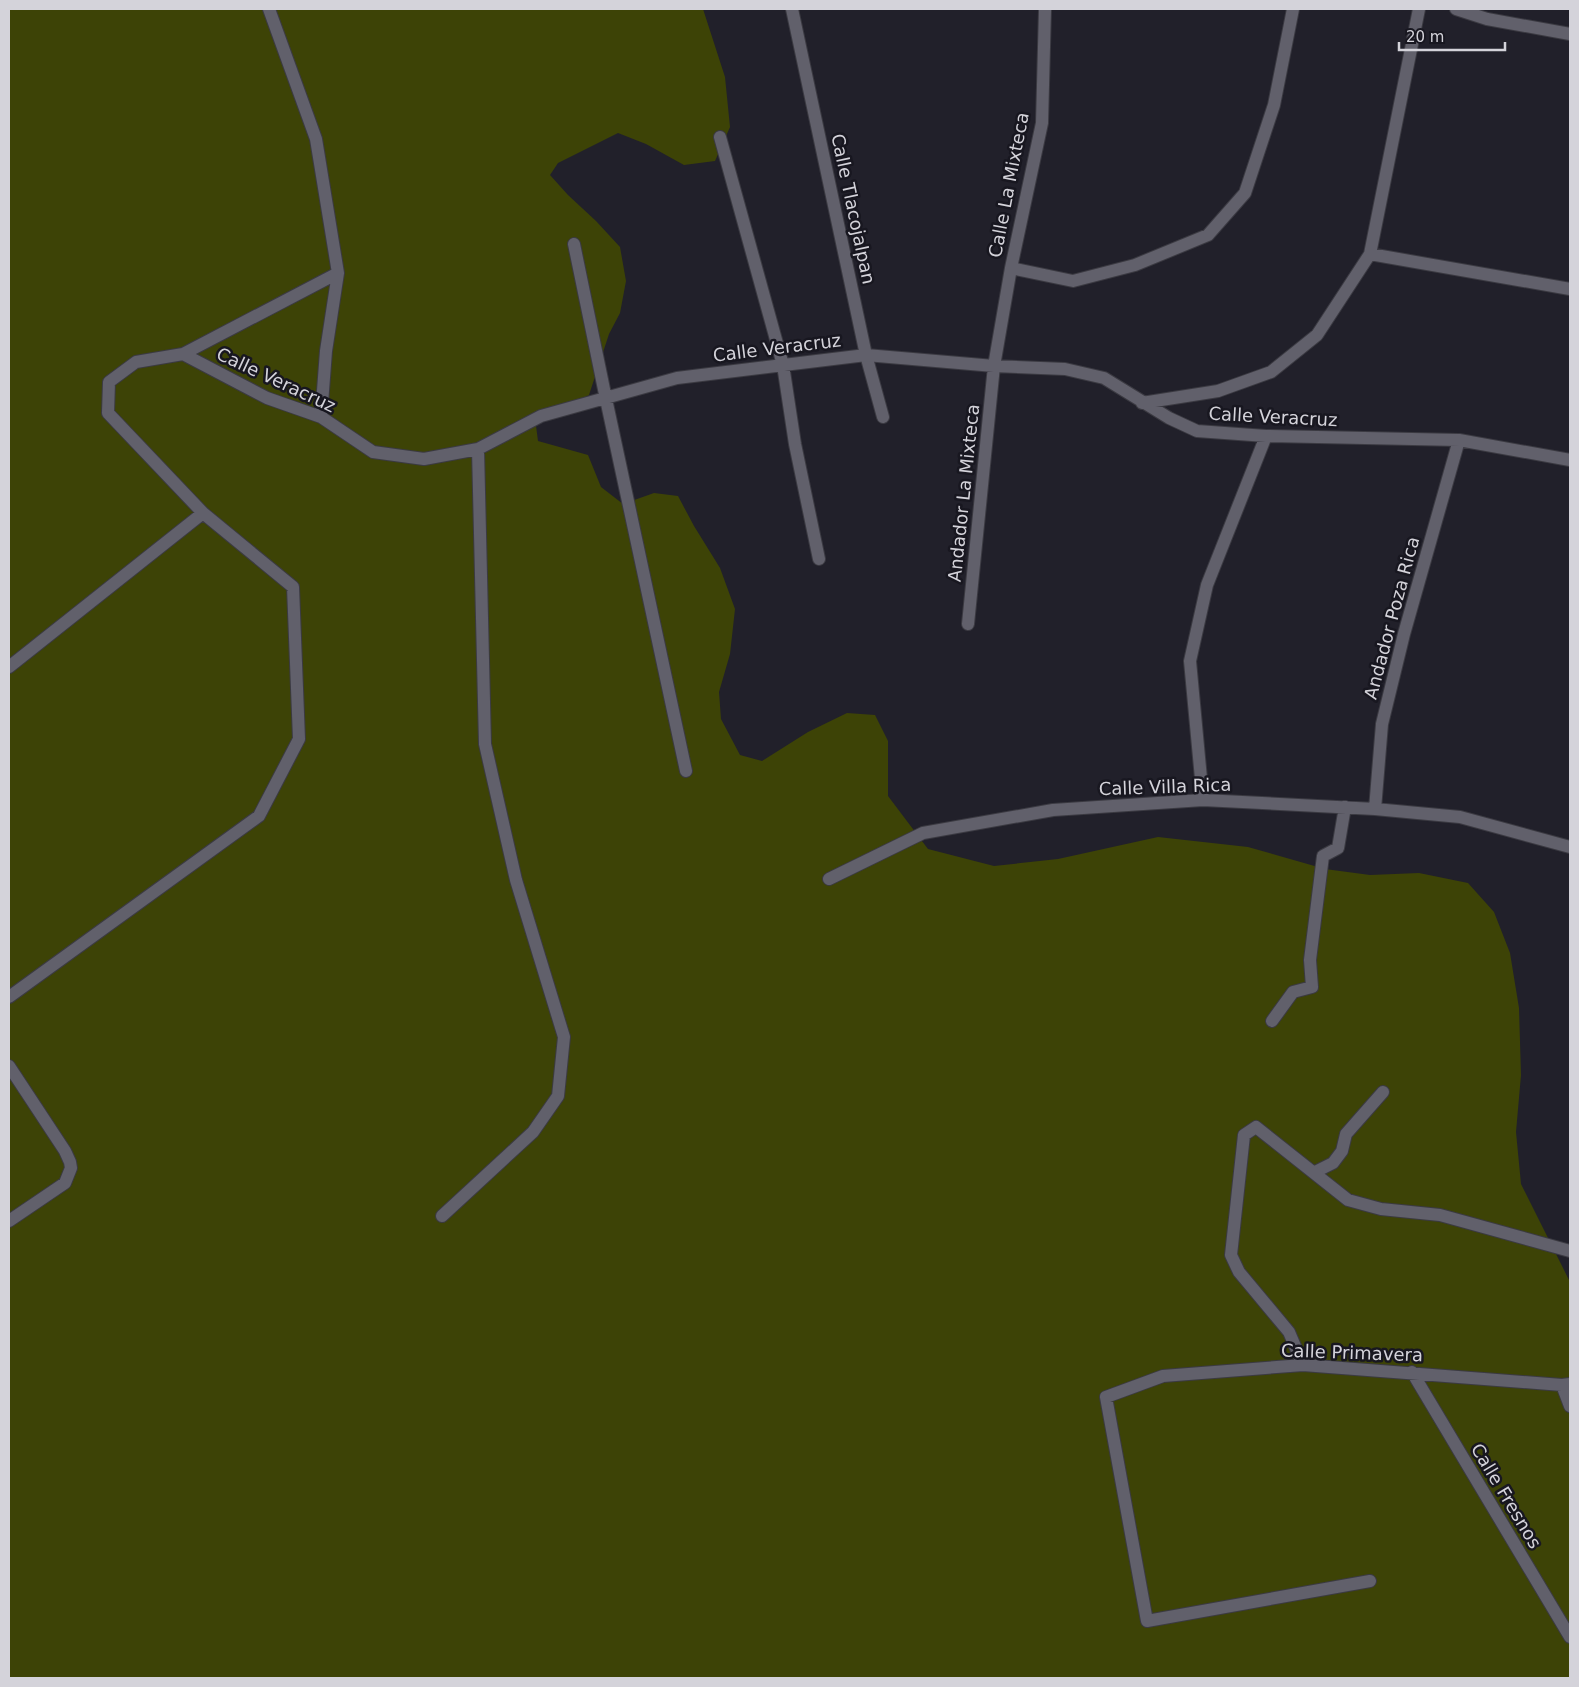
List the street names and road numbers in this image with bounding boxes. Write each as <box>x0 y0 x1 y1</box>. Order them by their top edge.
street label: Calle La Mixteca <box>984 111 1033 259</box>
street label: Calle Tlacojalpan <box>827 132 880 286</box>
street label: Calle Veracruz <box>712 329 842 366</box>
street label: Calle Veracruz <box>213 343 339 416</box>
street label: Andador La Mixteca <box>944 403 983 583</box>
street label: Calle Veracruz <box>1208 403 1338 430</box>
street label: Andador Poza Rica <box>1360 534 1423 702</box>
street label: Calle Villa Rica <box>1098 774 1232 799</box>
street label: Calle Primavera <box>1281 1340 1423 1365</box>
street label: Calle Fresnos <box>1467 1439 1546 1552</box>

